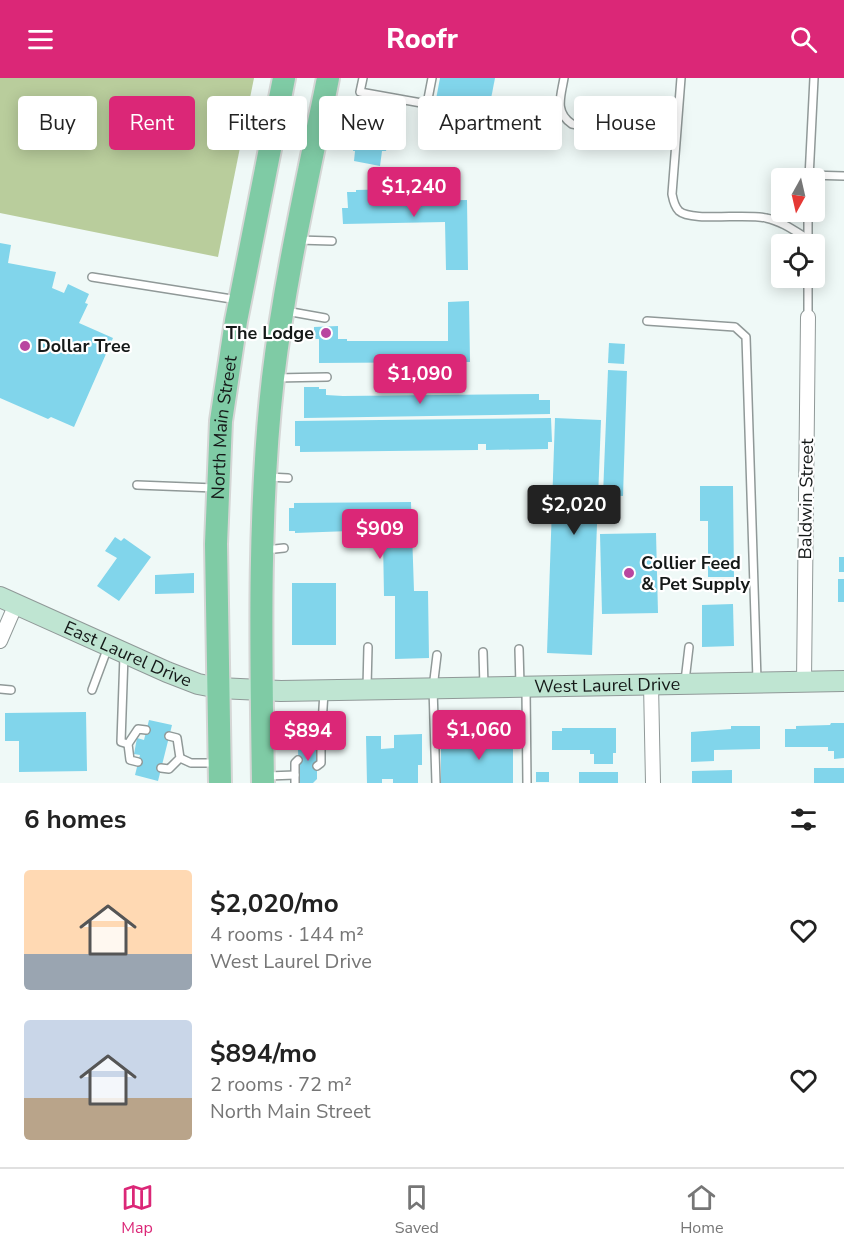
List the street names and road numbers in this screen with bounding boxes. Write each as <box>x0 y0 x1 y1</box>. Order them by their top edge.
street label: North Main Street <box>206 353 243 500</box>
street label: Baldwin Street <box>793 438 819 560</box>
street label: East Laurel Drive <box>60 615 195 692</box>
street label: West Laurel Drive <box>534 672 680 699</box>

